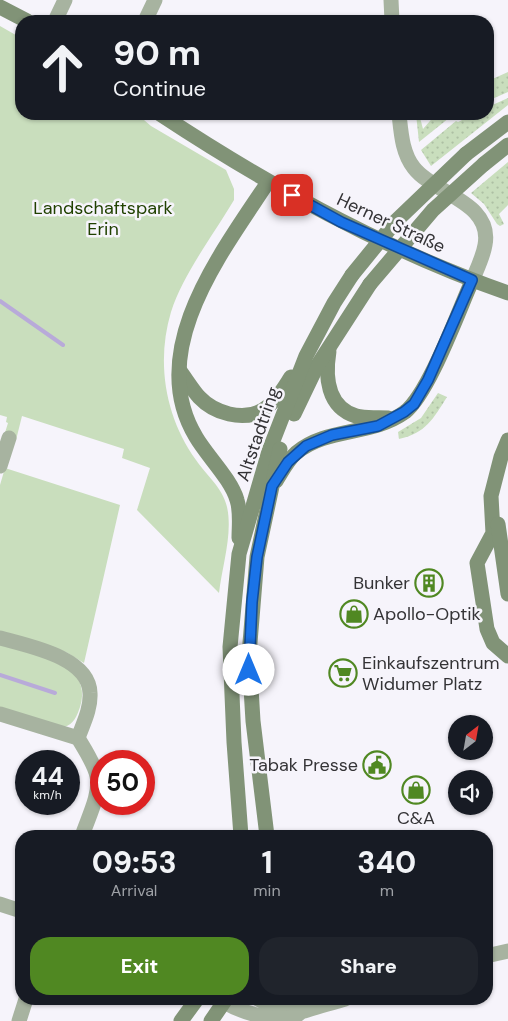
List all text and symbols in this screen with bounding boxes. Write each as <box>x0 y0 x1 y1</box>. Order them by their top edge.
text: 90 m <box>113 30 201 76</box>
icon: ahead <box>30 35 95 100</box>
text: Continue <box>113 74 206 103</box>
pin <box>271 174 313 216</box>
icon: arrive <box>278 181 306 209</box>
street label: Herner Straße <box>333 187 449 259</box>
park label: Landschaftspark Erin <box>33 196 173 241</box>
street label: Altstadtring <box>231 384 285 484</box>
building icon: Bunker <box>414 568 444 598</box>
place label: Bunker <box>353 571 410 595</box>
shop icon: Apollo-Optik <box>339 599 369 629</box>
place label: Apollo-Optik <box>373 602 481 626</box>
position arrow <box>222 643 274 695</box>
place label: Einkaufszentrum Widumer Platz <box>362 651 500 696</box>
supermarket icon: Einkaufszentrum Widumer Platz <box>328 658 358 688</box>
north arrow <box>448 715 492 760</box>
map controls <box>448 715 493 815</box>
speed limit sign: 50 <box>90 750 155 815</box>
public building icon: Tabak Presse <box>362 750 392 780</box>
place label: Tabak Presse <box>249 753 358 777</box>
text: 44 <box>31 760 64 793</box>
button: sound <box>448 770 493 815</box>
shop icon: C&A <box>401 775 431 805</box>
text: km/h <box>33 787 62 803</box>
place label: C&A <box>397 806 435 830</box>
text: 09:53 <box>92 843 177 882</box>
text: 1 <box>261 843 272 882</box>
text: 340 <box>357 843 416 882</box>
text: Arrival <box>111 880 157 901</box>
text: min <box>253 880 281 901</box>
text: m <box>380 880 394 901</box>
button: Exit <box>30 937 249 995</box>
button: Share <box>259 937 478 995</box>

